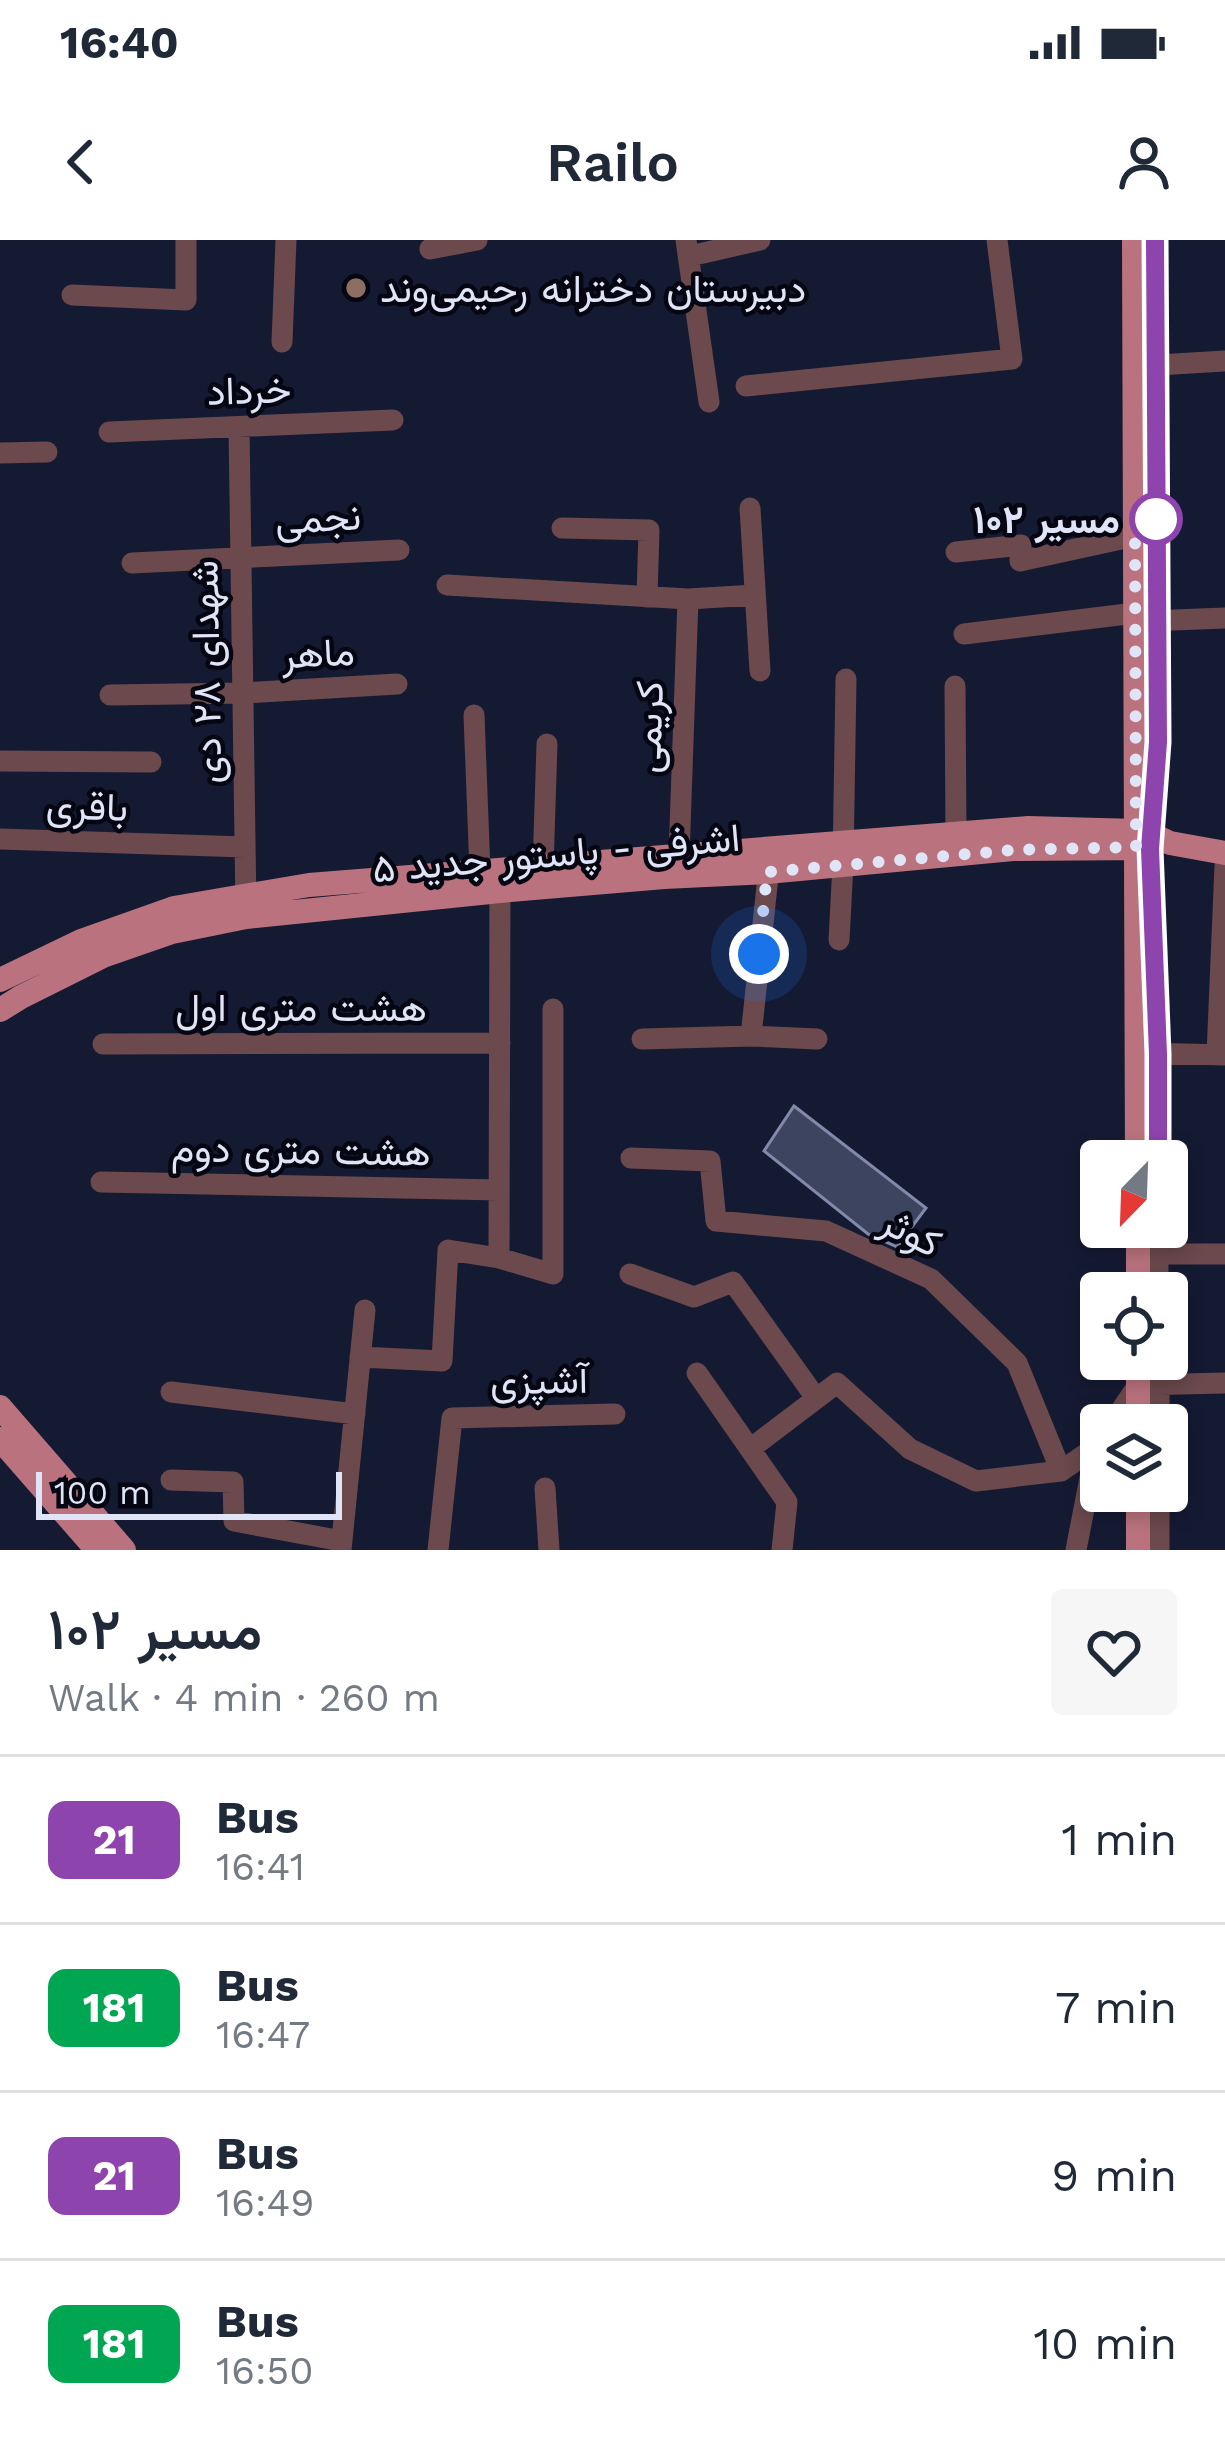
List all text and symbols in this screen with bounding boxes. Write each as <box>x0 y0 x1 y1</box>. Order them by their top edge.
text: 16:40 <box>60 16 179 69</box>
icon: back <box>48 129 114 195</box>
icon: person <box>1111 129 1177 195</box>
text: Railo <box>546 131 679 194</box>
place label: دبیرستان دخترانه رحیمی‌وند <box>380 266 806 313</box>
marker: دبیرستان دخترانه رحیمی‌وند <box>343 275 369 301</box>
street label: خرداد <box>206 366 292 416</box>
street label: نجمی <box>274 493 362 544</box>
marker: مسیر ۱۰۲ <box>1131 494 1181 544</box>
place label: مسیر ۱۰۲ <box>973 497 1120 544</box>
street label: شهدای ۲۸ دی <box>182 560 232 784</box>
street label: ماهر <box>279 629 356 679</box>
street label: کریمی <box>624 680 674 774</box>
street label: باقری <box>45 782 129 832</box>
street label: اشرفی - پاستور جدید ۵ <box>370 815 742 895</box>
your location <box>729 924 789 984</box>
street label: هشت متری اول <box>175 985 427 1032</box>
street label: هشت متری دوم <box>171 1125 431 1178</box>
north arrow <box>1080 1140 1188 1248</box>
map controls <box>1080 1140 1188 1512</box>
street label: کوثر <box>872 1197 949 1268</box>
button: locate <box>1080 1272 1188 1380</box>
street label: آشپزی <box>490 1357 591 1407</box>
button: layers <box>1080 1404 1188 1512</box>
scale bar <box>36 1466 342 1519</box>
text: 100 m <box>54 1473 151 1512</box>
button: heart <box>1051 1589 1177 1715</box>
text: مسیر ۱۰۲ <box>48 1596 262 1663</box>
text: Walk · 4 min · 260 m <box>48 1675 440 1720</box>
text: Bus <box>216 1791 299 1844</box>
text: 1 min <box>1061 1813 1177 1866</box>
text: 21 <box>92 1815 136 1864</box>
text: 16:41 <box>216 1844 305 1889</box>
text: Bus <box>216 1959 299 2012</box>
text: 7 min <box>1055 1981 1177 2034</box>
text: 181 <box>83 1983 145 2032</box>
text: 16:47 <box>216 2012 310 2057</box>
text: Bus <box>216 2127 299 2180</box>
text: 9 min <box>1051 2149 1177 2202</box>
text: 21 <box>92 2151 136 2200</box>
text: 16:49 <box>216 2180 314 2225</box>
text: Bus <box>216 2295 299 2348</box>
text: 10 min <box>1033 2317 1177 2370</box>
text: 181 <box>83 2319 145 2368</box>
text: 16:50 <box>216 2348 313 2393</box>

